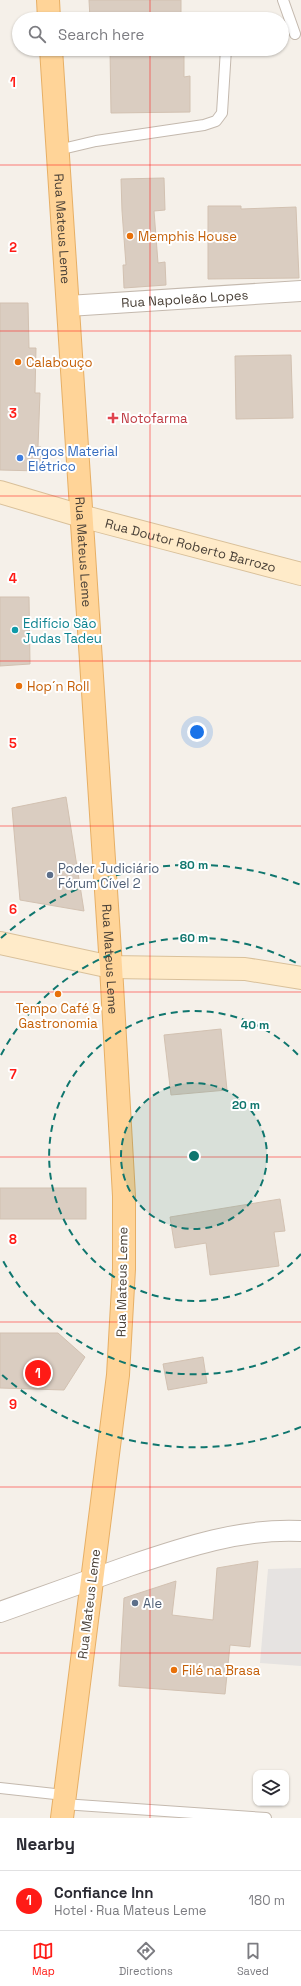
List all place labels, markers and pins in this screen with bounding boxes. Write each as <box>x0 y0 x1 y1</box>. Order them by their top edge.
place label: Memphis House <box>138 228 237 245</box>
marker: Memphis House <box>125 231 135 241</box>
place label: Calabouço <box>26 354 93 371</box>
marker: Calabouço <box>13 357 23 367</box>
place label: Notofarma <box>121 410 188 427</box>
marker: Notofarma <box>108 413 118 423</box>
place label: Argos Material Elétrico <box>28 443 118 475</box>
marker: Argos Material Elétrico <box>15 453 25 463</box>
place label: Edifício São Judas Tadeu <box>23 615 102 647</box>
marker: Edifício São Judas Tadeu <box>10 625 20 635</box>
place label: Hop´n Roll <box>27 678 90 695</box>
marker: Hop´n Roll <box>14 681 24 691</box>
place label: Poder Judiciário Fórum Cível 2 <box>58 860 159 892</box>
marker: Poder Judiciário Fórum Cível 2 <box>45 870 55 880</box>
marker: Tempo Café & Gastronomia <box>53 989 63 999</box>
place label: Tempo Café & Gastronomia <box>16 1000 100 1032</box>
centre of rings <box>187 1149 201 1163</box>
pin: 1 <box>25 1358 51 1388</box>
place label: Ale <box>143 1595 162 1612</box>
marker: Ale <box>130 1598 140 1608</box>
place label: Filé na Brasa <box>182 1662 261 1679</box>
marker: Filé na Brasa <box>169 1665 179 1675</box>

